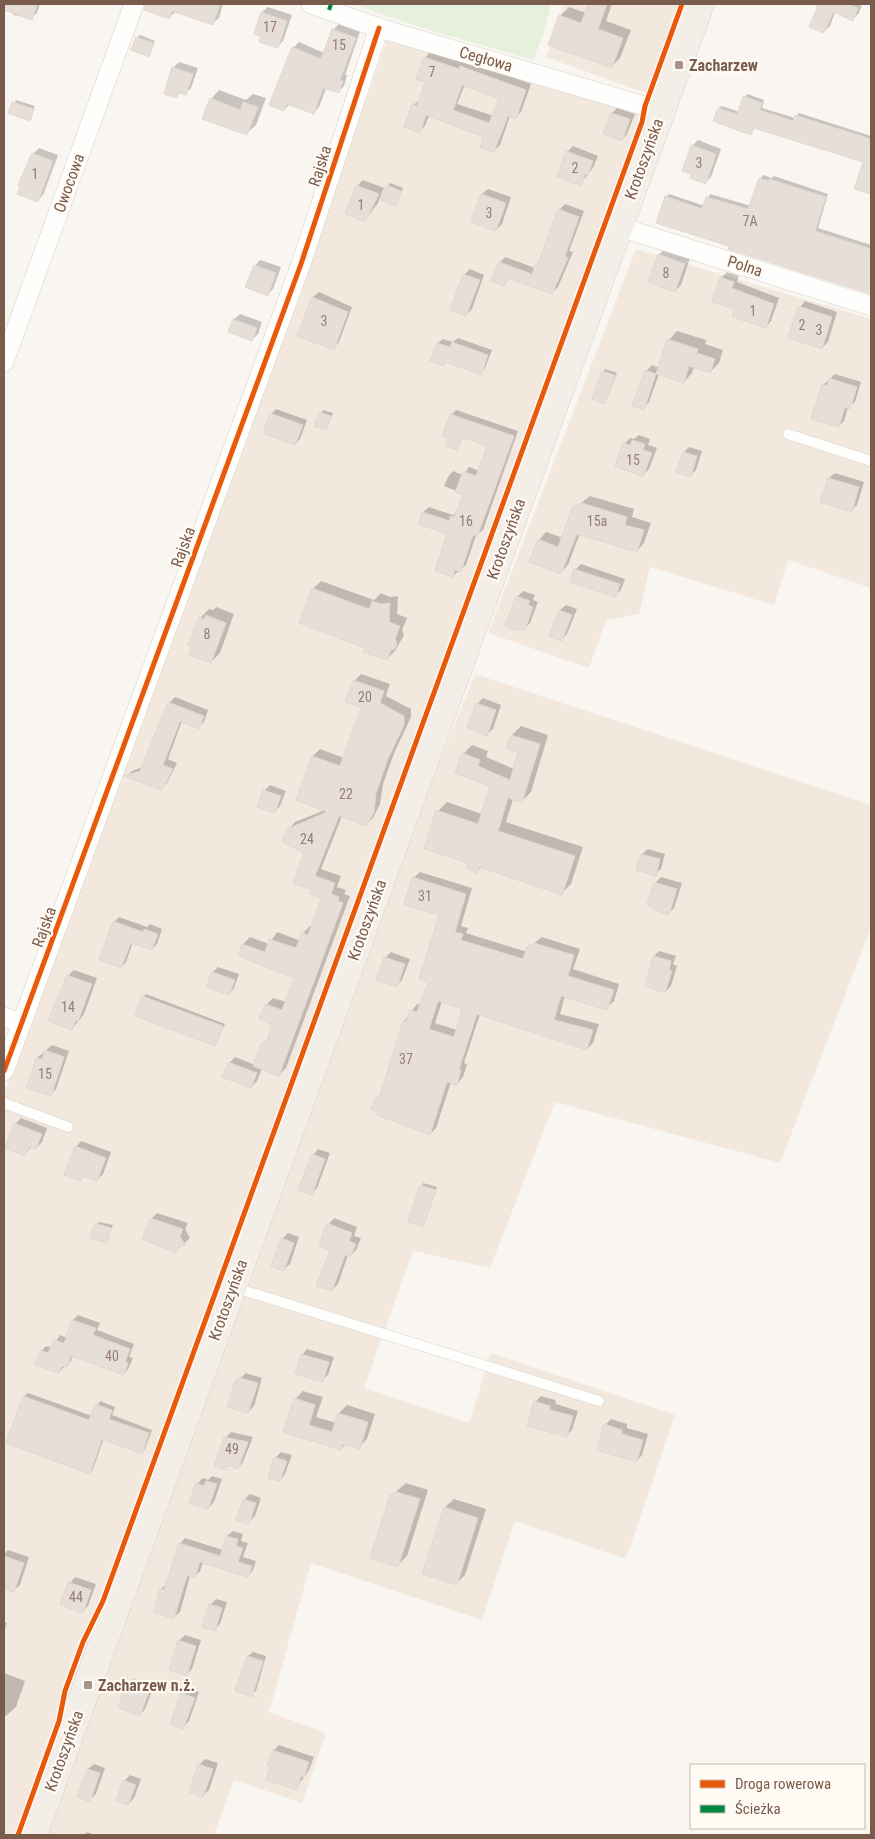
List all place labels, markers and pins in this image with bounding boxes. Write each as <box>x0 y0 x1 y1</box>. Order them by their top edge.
place label: Zacharzew <box>689 56 758 75</box>
marker: Zacharzew <box>673 59 685 71</box>
place label: Zacharzew n.ż. <box>98 1676 195 1695</box>
marker: Zacharzew n.ż. <box>82 1679 94 1691</box>

